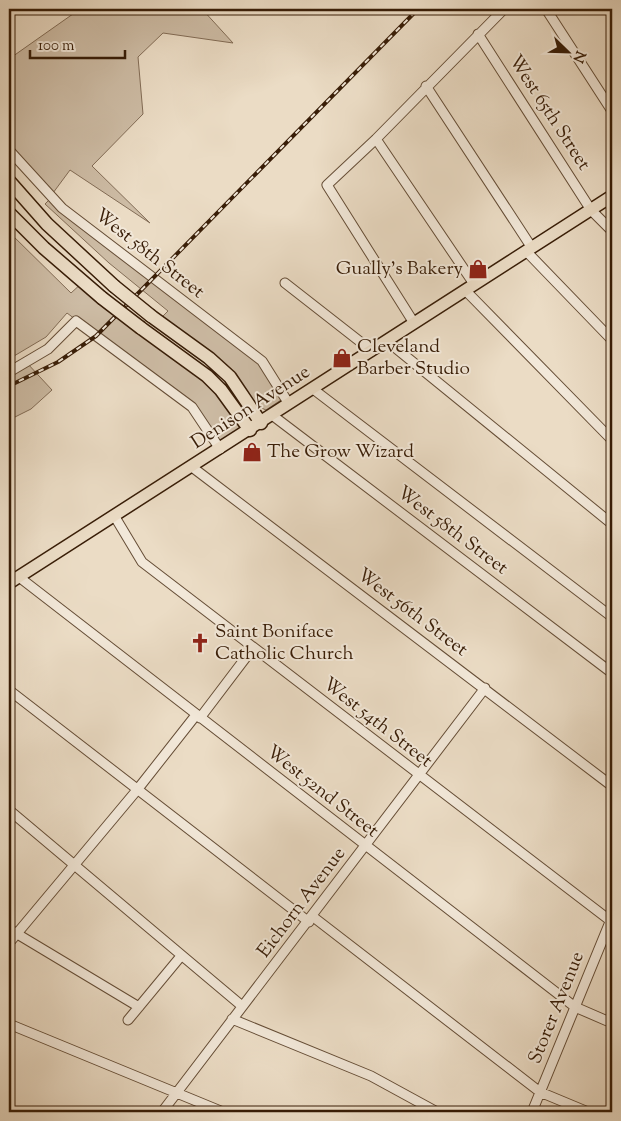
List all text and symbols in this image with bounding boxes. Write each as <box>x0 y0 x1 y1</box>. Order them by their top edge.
scale bar <box>30 28 125 60</box>
north arrow <box>544 28 594 78</box>
text: 100 m <box>38 36 75 57</box>
text: N <box>567 47 590 65</box>
street label: West 65th Street <box>502 50 597 176</box>
street label: West 58th Street <box>88 202 210 306</box>
place label: Gually's Bakery <box>336 256 464 283</box>
shop icon: Gually's Bakery <box>467 258 489 280</box>
place label: Cleveland Barber Studio <box>357 334 470 383</box>
shop icon: Cleveland Barber Studio <box>331 347 353 369</box>
street label: Denison Avenue <box>186 359 316 457</box>
place label: The Grow Wizard <box>267 439 414 466</box>
shop icon: The Grow Wizard <box>241 441 263 463</box>
street label: West 58th Street <box>391 480 514 582</box>
street label: West 56th Street <box>351 562 474 664</box>
place label: Saint Boniface Catholic Church <box>215 619 354 668</box>
church icon: Saint Boniface Catholic Church <box>189 632 211 654</box>
street label: West 54th Street <box>316 671 438 775</box>
street label: West 52nd Street <box>260 739 384 845</box>
street label: Eichorn Avenue <box>251 842 353 964</box>
street label: Storer Avenue <box>522 948 592 1068</box>

